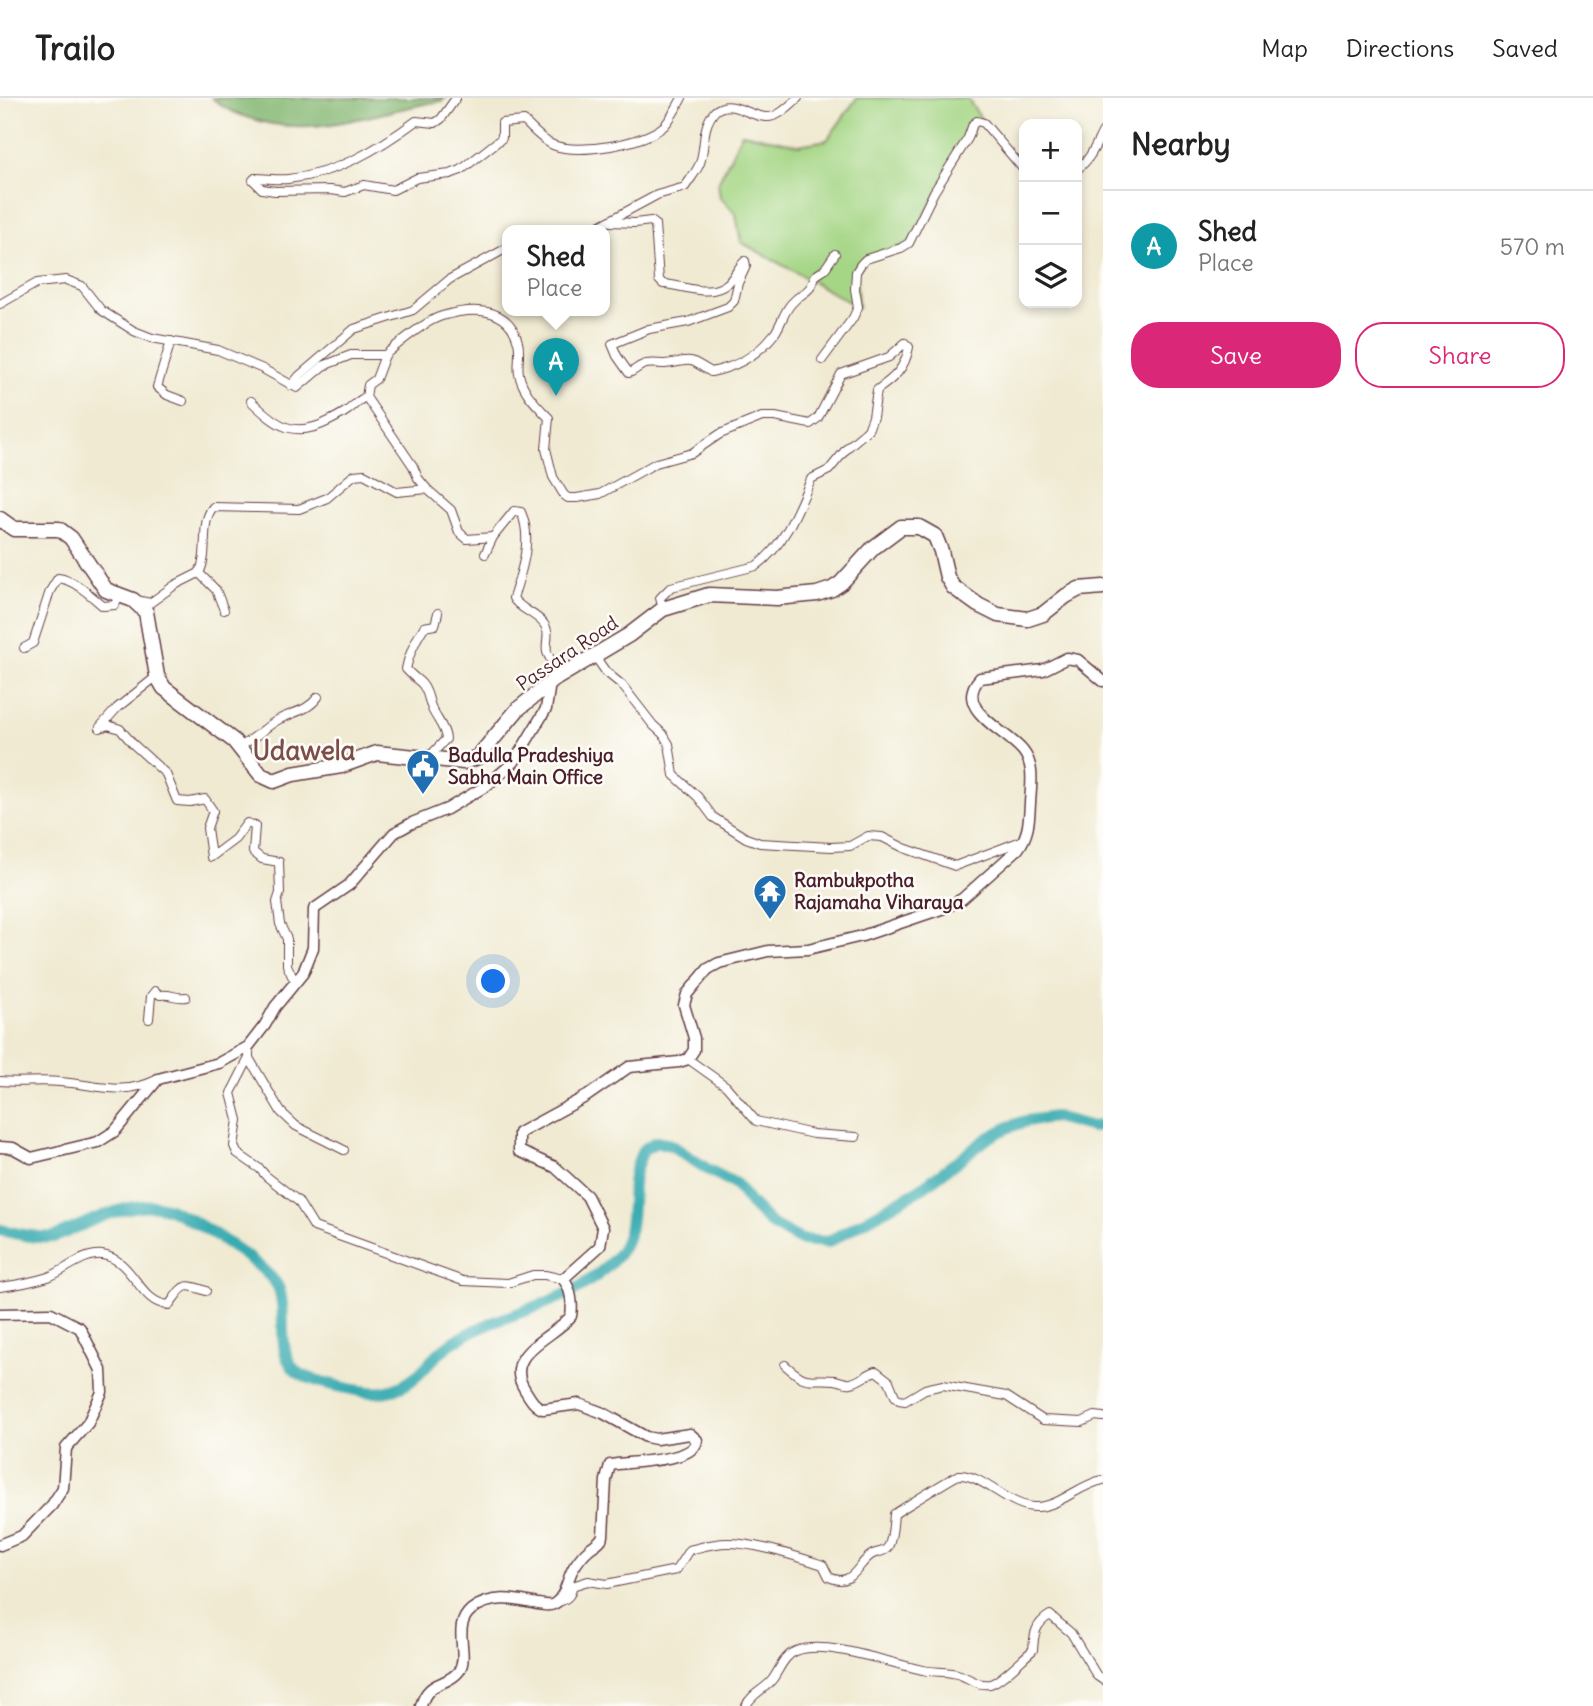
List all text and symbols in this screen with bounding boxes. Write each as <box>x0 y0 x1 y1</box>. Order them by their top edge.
text: Trailo <box>35 27 115 69</box>
text: Map <box>1261 33 1308 63</box>
text: Directions <box>1346 33 1454 63</box>
text: Saved <box>1492 33 1558 63</box>
map controls <box>1019 119 1082 308</box>
button: + <box>1019 119 1082 182</box>
text: Nearby <box>1131 125 1231 163</box>
button: − <box>1019 182 1082 245</box>
text: Shed <box>1198 215 1257 248</box>
popup <box>502 225 610 316</box>
text: A <box>1147 232 1161 261</box>
text: 570 m <box>1500 232 1565 261</box>
text: Shed <box>527 240 585 273</box>
button: layers <box>1019 245 1082 308</box>
text: Place <box>1198 248 1254 277</box>
text: Place <box>527 273 582 302</box>
button: Save <box>1131 322 1341 388</box>
button: Share <box>1355 322 1565 388</box>
pin: A <box>533 338 579 396</box>
street label: Passara Road <box>512 610 622 696</box>
district label: Udawela <box>253 734 356 767</box>
place label: Badulla Pradeshiya Sabha Main Office <box>448 743 614 789</box>
public building icon: Badulla Pradeshiya Sabha Main Office <box>404 747 442 796</box>
place label: Rambukpotha Rajamaha Viharaya <box>794 868 964 914</box>
temple icon: Rambukpotha Rajamaha Viharaya <box>751 872 789 921</box>
your location <box>476 964 510 998</box>

